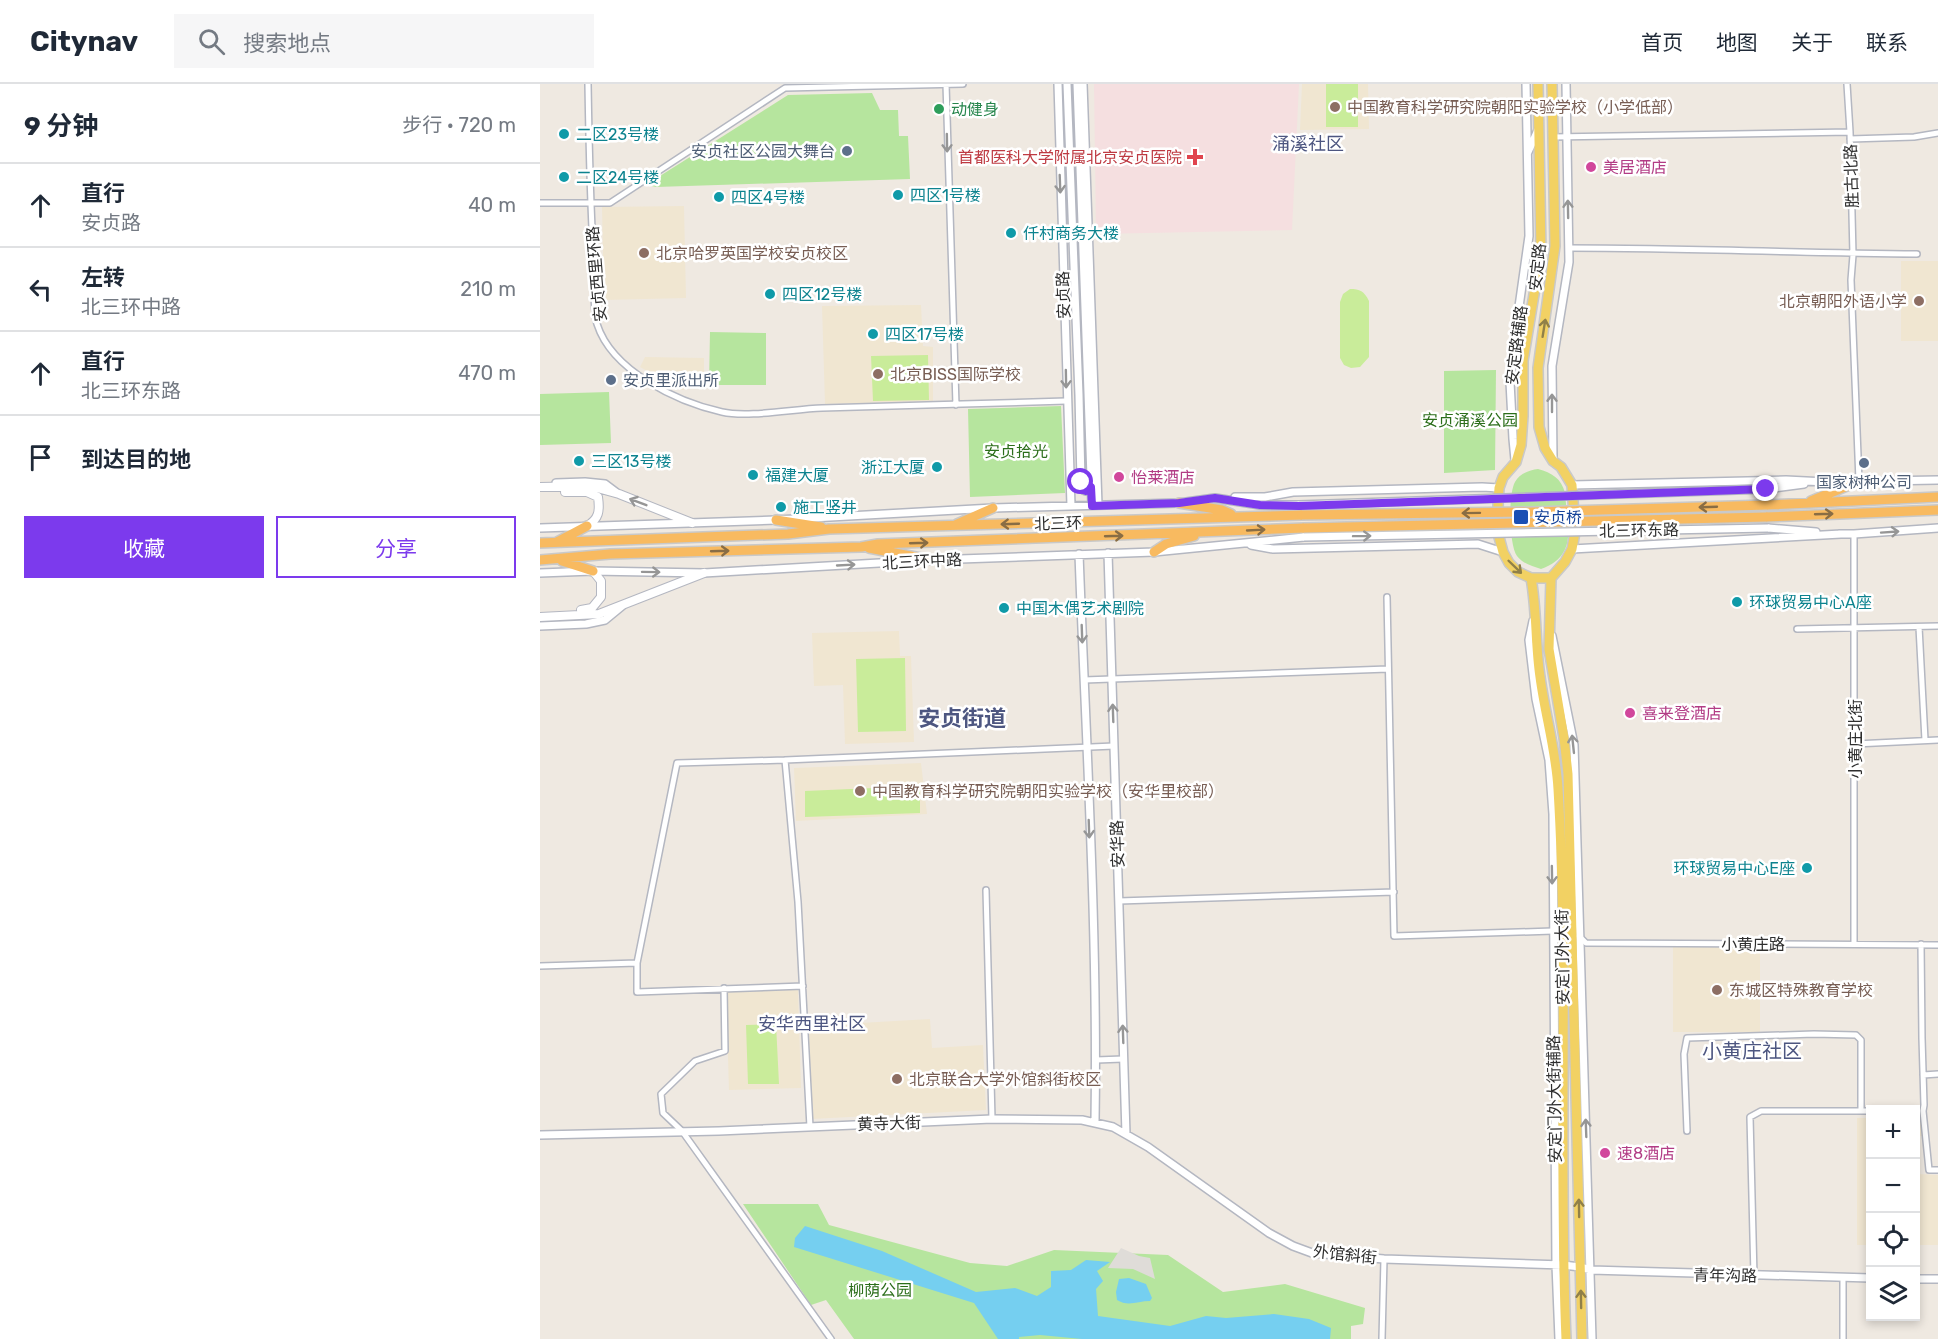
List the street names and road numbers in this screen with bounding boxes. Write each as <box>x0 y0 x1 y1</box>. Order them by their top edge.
street label: 胜古北路 <box>1841 144 1862 208</box>
street label: 安贞西里环路 <box>583 225 610 323</box>
street label: 安定路 <box>1526 242 1549 292</box>
street label: 安贞路 <box>1053 271 1074 319</box>
street label: 安定路辅路 <box>1502 304 1531 386</box>
street label: 北三环 <box>1034 513 1082 534</box>
street label: 北三环东路 <box>1599 520 1679 541</box>
street label: 北三环中路 <box>882 550 962 573</box>
street label: 小黄庄北街 <box>1846 699 1865 779</box>
street label: 安华路 <box>1107 820 1128 868</box>
street label: 安定门外大街 <box>1552 909 1573 1005</box>
street label: 小黄庄路 <box>1721 935 1785 954</box>
street label: 安定门外大街辅路 <box>1544 1035 1565 1163</box>
street label: 黄寺大街 <box>857 1113 921 1134</box>
street label: 外馆斜街 <box>1312 1242 1378 1267</box>
street label: 青年沟路 <box>1693 1265 1757 1286</box>

